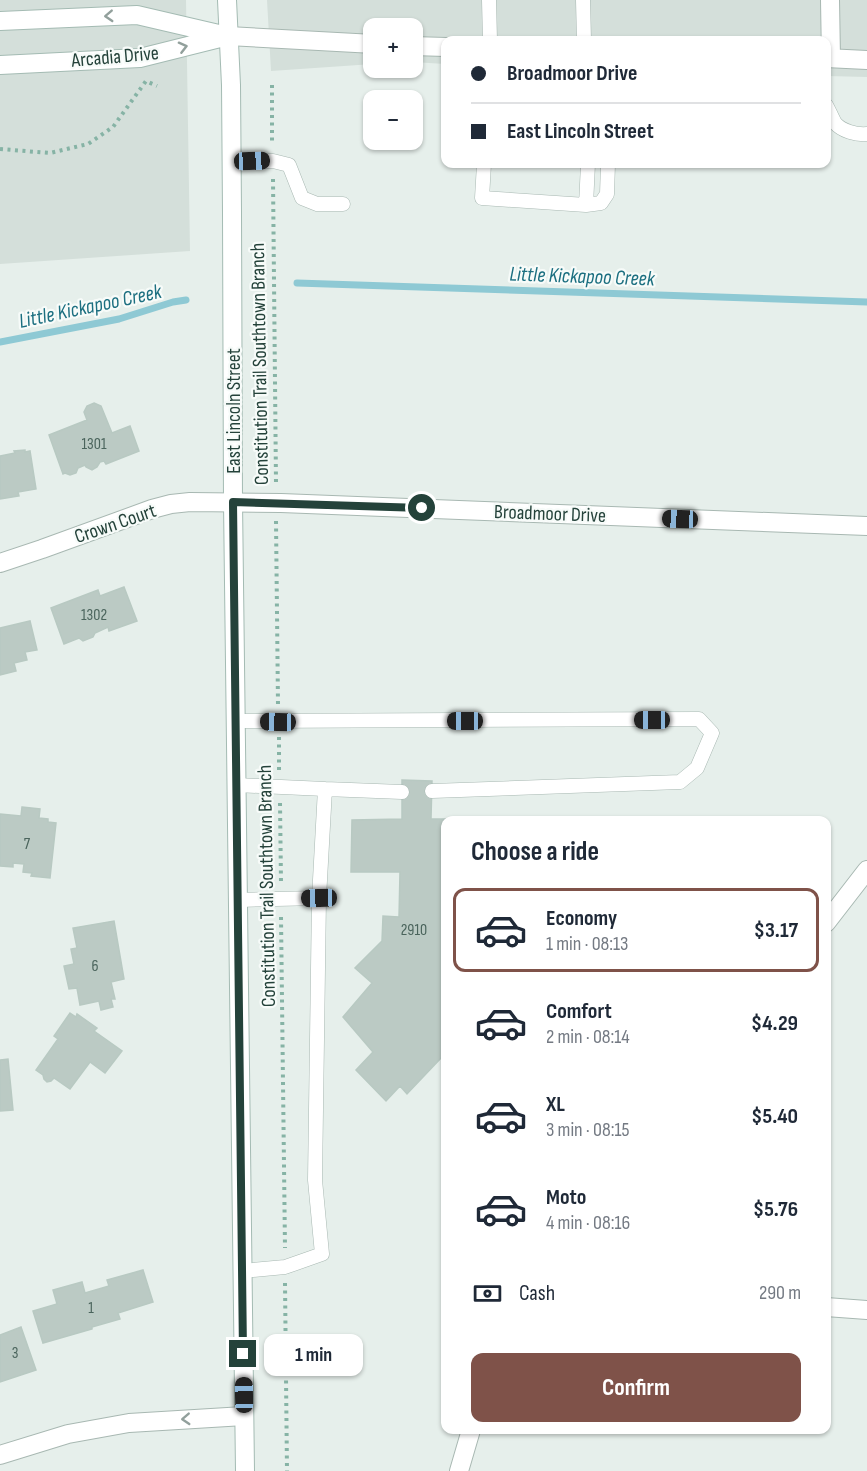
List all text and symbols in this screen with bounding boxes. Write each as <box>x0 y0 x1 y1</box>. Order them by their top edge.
one-way arrow <box>105 10 114 23</box>
map controls <box>363 18 423 150</box>
button: + <box>363 18 423 78</box>
street label: Arcadia Drive <box>69 41 160 73</box>
one-way arrow <box>178 42 188 55</box>
text: Broadmoor Drive <box>507 60 637 87</box>
button: − <box>363 90 423 150</box>
text: East Lincoln Street <box>507 118 654 145</box>
car <box>234 151 270 171</box>
street label: Constitution Trail Southtown Branch <box>246 243 274 485</box>
water label: Little Kickapoo Creek <box>509 261 656 292</box>
water label: Little Kickapoo Creek <box>16 279 165 334</box>
street label: East Lincoln Street <box>222 348 246 474</box>
house number: 1301 <box>81 435 107 454</box>
route start <box>408 494 435 521</box>
street label: Crown Court <box>71 499 159 549</box>
street label: Broadmoor Drive <box>494 500 606 528</box>
car <box>662 509 698 529</box>
house number: 1302 <box>81 606 107 625</box>
car <box>634 711 670 729</box>
car <box>447 712 483 730</box>
car <box>260 713 296 731</box>
street label: Constitution Trail Southtown Branch <box>253 765 281 1007</box>
house number: 7 <box>24 835 31 854</box>
text: Choose a ride <box>471 836 599 868</box>
car <box>301 889 337 907</box>
icon: car <box>474 903 528 957</box>
text: Economy <box>546 905 617 932</box>
text: $3.17 <box>754 917 798 944</box>
house number: 2910 <box>401 921 427 940</box>
text: 1 min · 08:13 <box>546 932 628 956</box>
house number: 6 <box>91 957 99 976</box>
icon: car <box>474 996 528 1050</box>
text: Comfort <box>546 998 612 1025</box>
text: $4.29 <box>751 1010 798 1037</box>
text: 2 min · 08:14 <box>546 1025 630 1049</box>
icon: car <box>474 1089 528 1143</box>
text: XL <box>546 1091 565 1118</box>
text: $5.40 <box>751 1103 798 1130</box>
text: 3 min · 08:15 <box>546 1118 630 1142</box>
icon: car <box>474 1182 528 1236</box>
text: Moto <box>546 1184 586 1211</box>
text: $5.76 <box>753 1196 798 1223</box>
text: 4 min · 08:16 <box>546 1211 630 1235</box>
icon: cash <box>471 1277 504 1310</box>
text: Cash <box>519 1280 555 1307</box>
text: 290 m <box>759 1281 801 1305</box>
house number: 1 <box>88 1299 94 1318</box>
callout: 1 min <box>264 1333 363 1375</box>
route end <box>229 1340 256 1367</box>
text: 1 min <box>295 1343 332 1367</box>
house number: 3 <box>12 1344 18 1363</box>
button: Confirm <box>471 1353 801 1422</box>
car <box>235 1377 253 1413</box>
one-way arrow <box>181 1413 190 1426</box>

